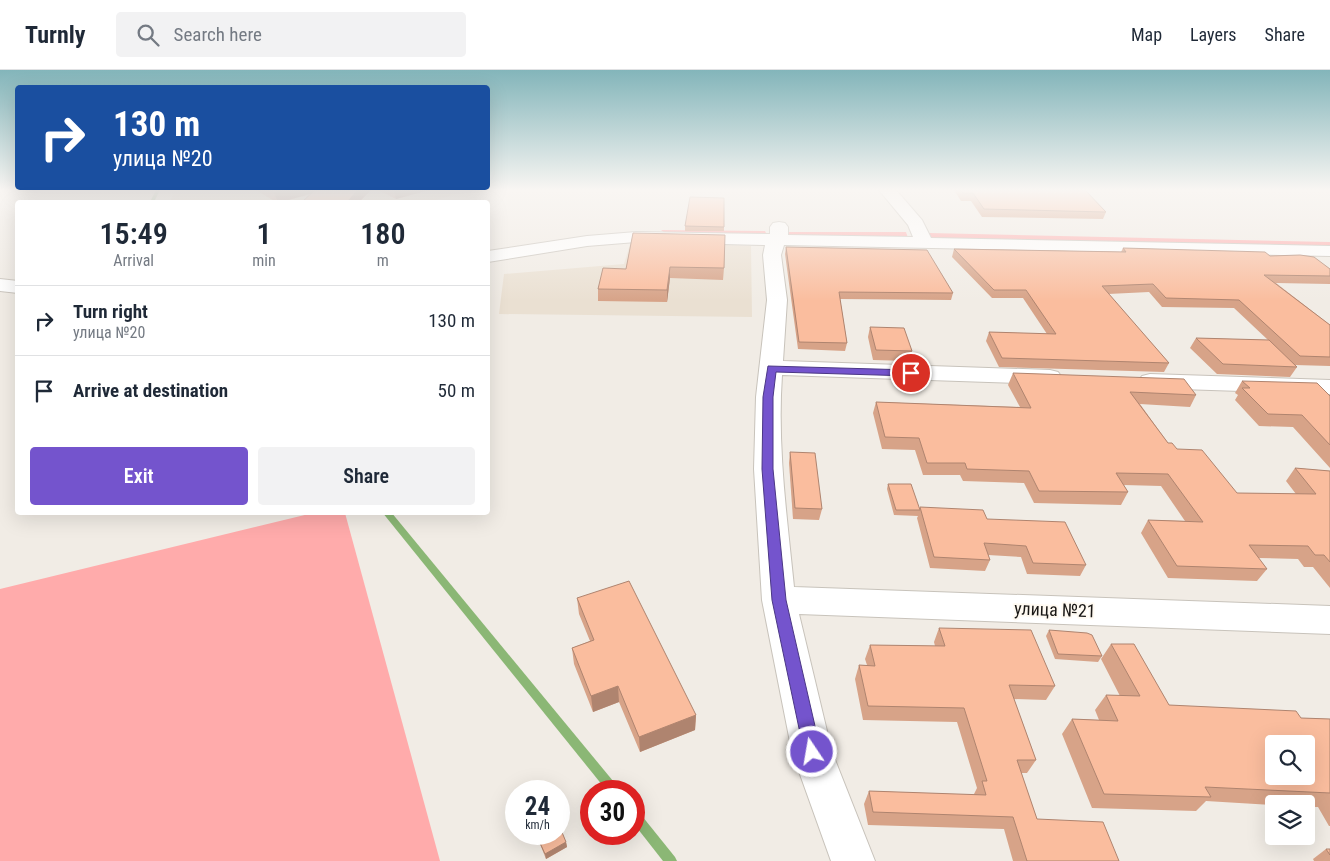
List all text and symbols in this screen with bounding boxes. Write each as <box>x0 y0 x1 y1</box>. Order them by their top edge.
search box <box>116 12 466 57</box>
text: Turnly <box>25 21 86 49</box>
icon: search <box>134 21 162 49</box>
text: Search here <box>174 23 262 46</box>
text: Map <box>1131 24 1162 45</box>
text: Layers <box>1190 24 1237 45</box>
text: Share <box>1265 24 1305 45</box>
text: 130 m <box>113 104 200 145</box>
icon: right <box>30 105 95 170</box>
text: улица №20 <box>113 146 213 171</box>
text: 15:49 <box>99 216 168 251</box>
text: 1 <box>256 216 272 251</box>
text: 180 <box>360 216 405 251</box>
text: Arrival <box>113 251 154 270</box>
text: min <box>252 251 276 270</box>
text: m <box>377 251 389 270</box>
text: Turn right <box>73 300 148 323</box>
icon: right <box>30 307 58 335</box>
text: 130 m <box>428 309 475 332</box>
text: улица №20 <box>73 323 145 342</box>
pin <box>890 352 932 394</box>
icon: arrive <box>897 359 925 387</box>
icon: arrive <box>30 377 58 405</box>
text: Arrive at destination <box>73 379 228 402</box>
text: 50 m <box>438 379 475 402</box>
button: Exit <box>30 447 248 505</box>
button: Share <box>258 447 475 505</box>
street label: улица №21 <box>1014 598 1096 621</box>
position arrow <box>785 725 837 777</box>
map controls <box>1265 735 1315 845</box>
button: search <box>1265 735 1315 785</box>
speed limit sign: 30 <box>580 780 645 845</box>
text: 24 <box>525 792 550 821</box>
button: layers <box>1265 795 1315 845</box>
text: km/h <box>525 818 550 832</box>

